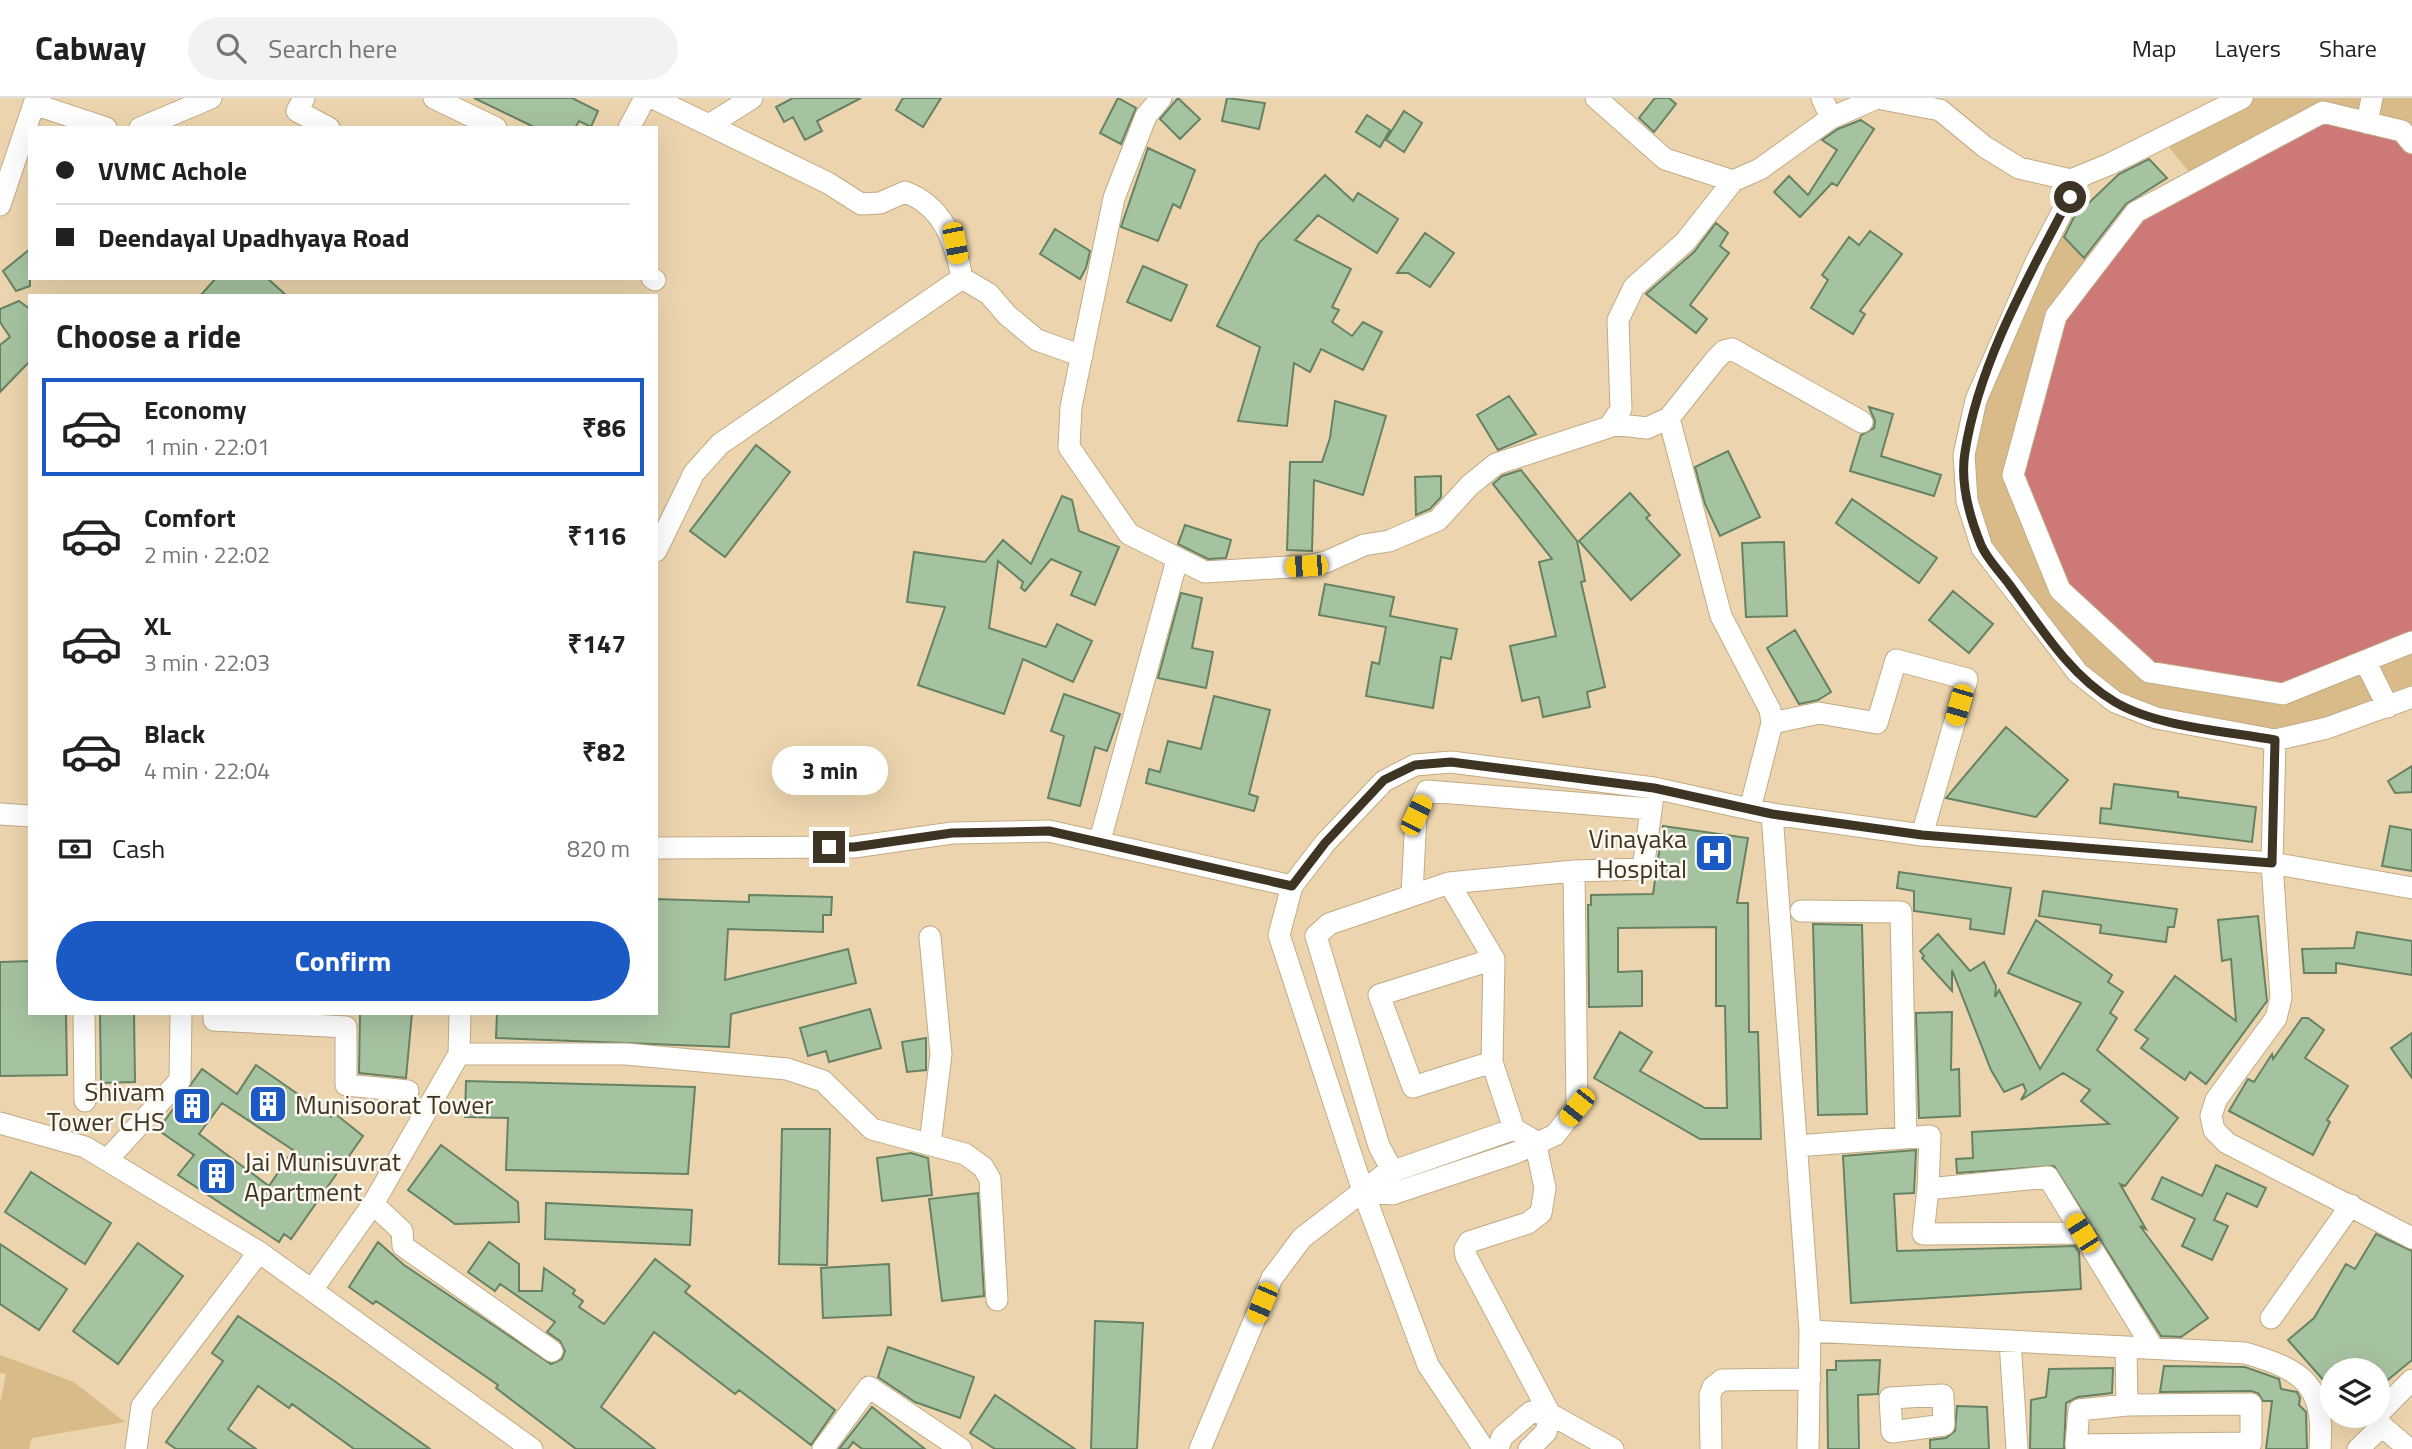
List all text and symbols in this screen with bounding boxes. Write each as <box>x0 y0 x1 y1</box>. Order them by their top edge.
search box <box>188 17 678 80</box>
text: Cabway <box>35 23 146 73</box>
icon: search <box>212 29 250 67</box>
text: Search here <box>268 29 397 68</box>
text: Map <box>2132 30 2177 66</box>
text: Layers <box>2215 30 2281 66</box>
text: Share <box>2319 30 2377 66</box>
text: VVMC Achole <box>98 151 247 190</box>
route start <box>2054 181 2086 213</box>
text: Deendayal Upadhyaya Road <box>98 218 410 257</box>
car <box>941 220 970 266</box>
text: Choose a ride <box>56 312 241 360</box>
text: Economy <box>144 390 246 429</box>
icon: car <box>60 396 123 459</box>
text: ₹86 <box>582 408 626 447</box>
text: 1 min · 22:01 <box>144 429 270 464</box>
text: Comfort <box>144 498 236 537</box>
icon: car <box>60 504 123 567</box>
text: ₹116 <box>567 516 626 555</box>
text: 2 min · 22:02 <box>144 537 270 572</box>
car <box>1285 554 1328 578</box>
text: XL <box>144 606 171 645</box>
icon: car <box>60 612 123 675</box>
text: ₹147 <box>567 624 626 663</box>
text: 3 min · 22:03 <box>144 645 270 680</box>
car <box>1944 682 1975 728</box>
text: Black <box>144 714 205 753</box>
icon: car <box>60 720 123 783</box>
text: ₹82 <box>582 732 626 771</box>
callout: 3 min <box>771 746 887 794</box>
text: 4 min · 22:04 <box>144 753 270 788</box>
text: 3 min <box>802 753 858 788</box>
car <box>1398 792 1435 838</box>
place label: Vinayaka Hospital <box>1589 819 1687 888</box>
text: Cash <box>112 829 165 868</box>
icon: cash <box>56 830 94 868</box>
text: 820 m <box>567 831 630 866</box>
route end <box>813 831 845 863</box>
hospital icon: Vinayaka Hospital <box>1693 832 1735 874</box>
button: Confirm <box>56 921 630 1001</box>
place label: Shivam Tower CHS <box>47 1072 165 1141</box>
building icon: Munisoorat Tower <box>247 1083 289 1125</box>
car <box>1556 1084 1599 1130</box>
building icon: Shivam Tower CHS <box>171 1085 213 1127</box>
place label: Munisoorat Tower <box>295 1085 493 1124</box>
place label: Jai Munisuvrat Apartment <box>244 1142 401 1211</box>
building icon: Jai Munisuvrat Apartment <box>196 1155 238 1197</box>
car <box>2062 1210 2103 1256</box>
car <box>1245 1280 1280 1326</box>
map controls <box>2320 1358 2390 1428</box>
button: layers <box>2320 1358 2390 1428</box>

